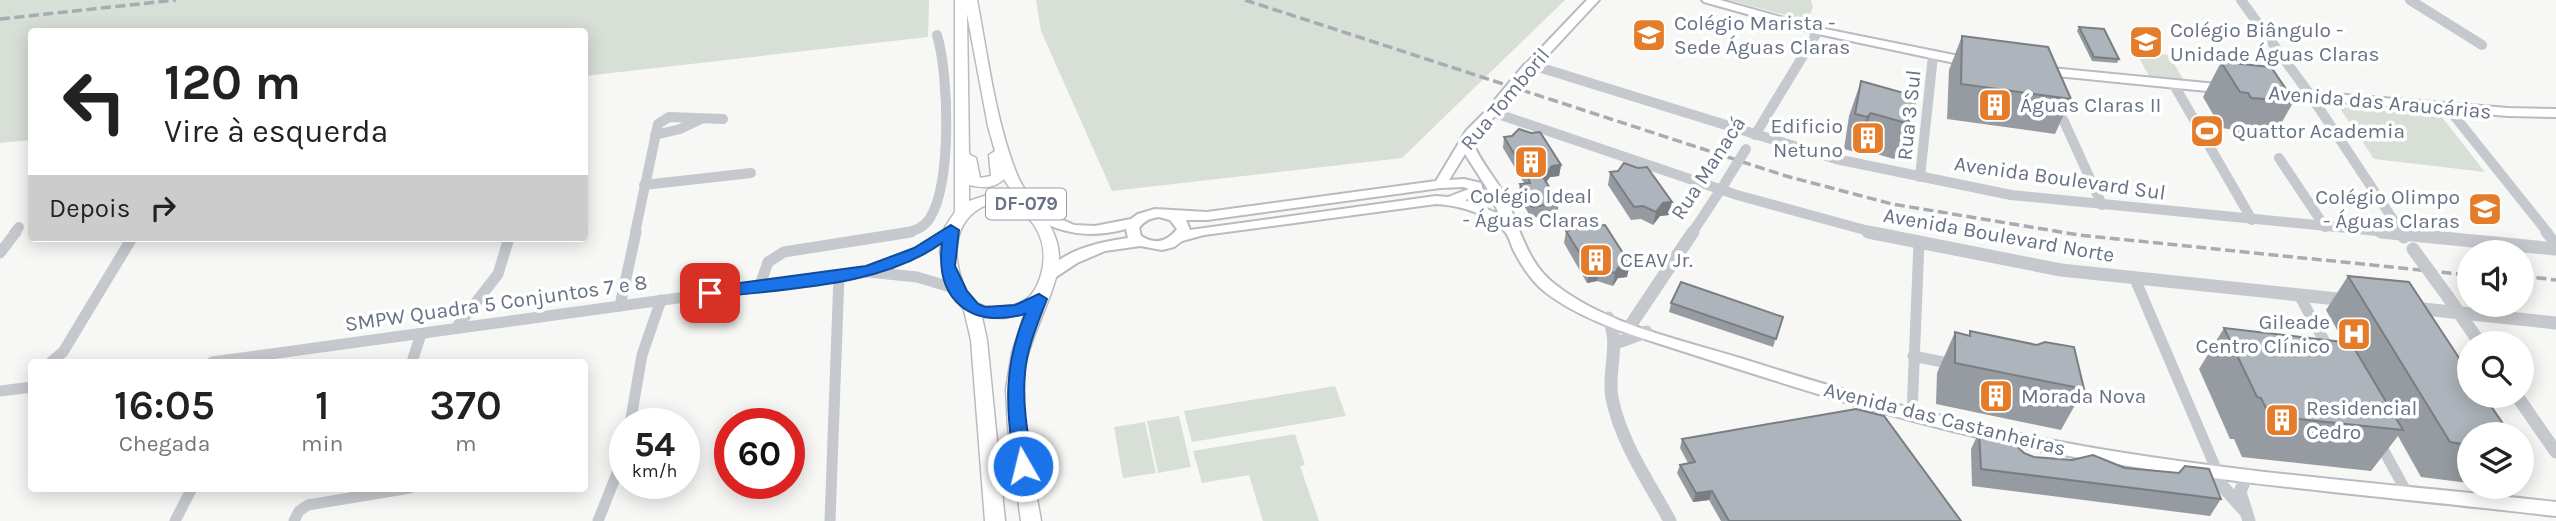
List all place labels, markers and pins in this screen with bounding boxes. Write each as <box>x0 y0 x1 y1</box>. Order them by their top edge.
place label: Colégio Marista - Sede Águas Claras <box>1674 11 1850 59</box>
school or university icon: Colégio Marista - Sede Águas Claras <box>1630 16 1668 54</box>
place label: Colégio Biângulo - Unidade Águas Claras <box>2170 18 2380 66</box>
school or university icon: Colégio Biângulo - Unidade Águas Claras <box>2127 23 2165 61</box>
building icon: Águas Claras II <box>1976 86 2014 124</box>
place label: Águas Claras II <box>2020 93 2161 117</box>
sports icon: Quattor Academia <box>2188 112 2226 150</box>
place label: Edificio Netuno <box>1770 114 1843 162</box>
building icon: Edificio Netuno <box>1849 119 1887 157</box>
place label: Quattor Academia <box>2232 119 2405 143</box>
building icon: Colégio Ideal - Águas Claras <box>1512 143 1550 181</box>
place label: Colégio Ideal - Águas Claras <box>1462 184 1600 232</box>
place label: Colégio Olimpo - Águas Claras <box>2315 185 2460 233</box>
school or university icon: Colégio Olimpo - Águas Claras <box>2466 190 2504 228</box>
building icon: CEAV Jr. <box>1577 241 1615 279</box>
place label: CEAV Jr. <box>1620 248 1693 272</box>
pin <box>680 263 740 323</box>
place label: Gileade Centro Clínico <box>2195 310 2330 358</box>
hospital icon: Gileade Centro Clínico <box>2335 315 2373 353</box>
building icon: Morada Nova <box>1977 377 2015 415</box>
place label: Morada Nova <box>2021 384 2146 408</box>
place label: Residencial Cedro <box>2306 396 2417 444</box>
building icon: Residencial Cedro <box>2263 401 2301 439</box>

